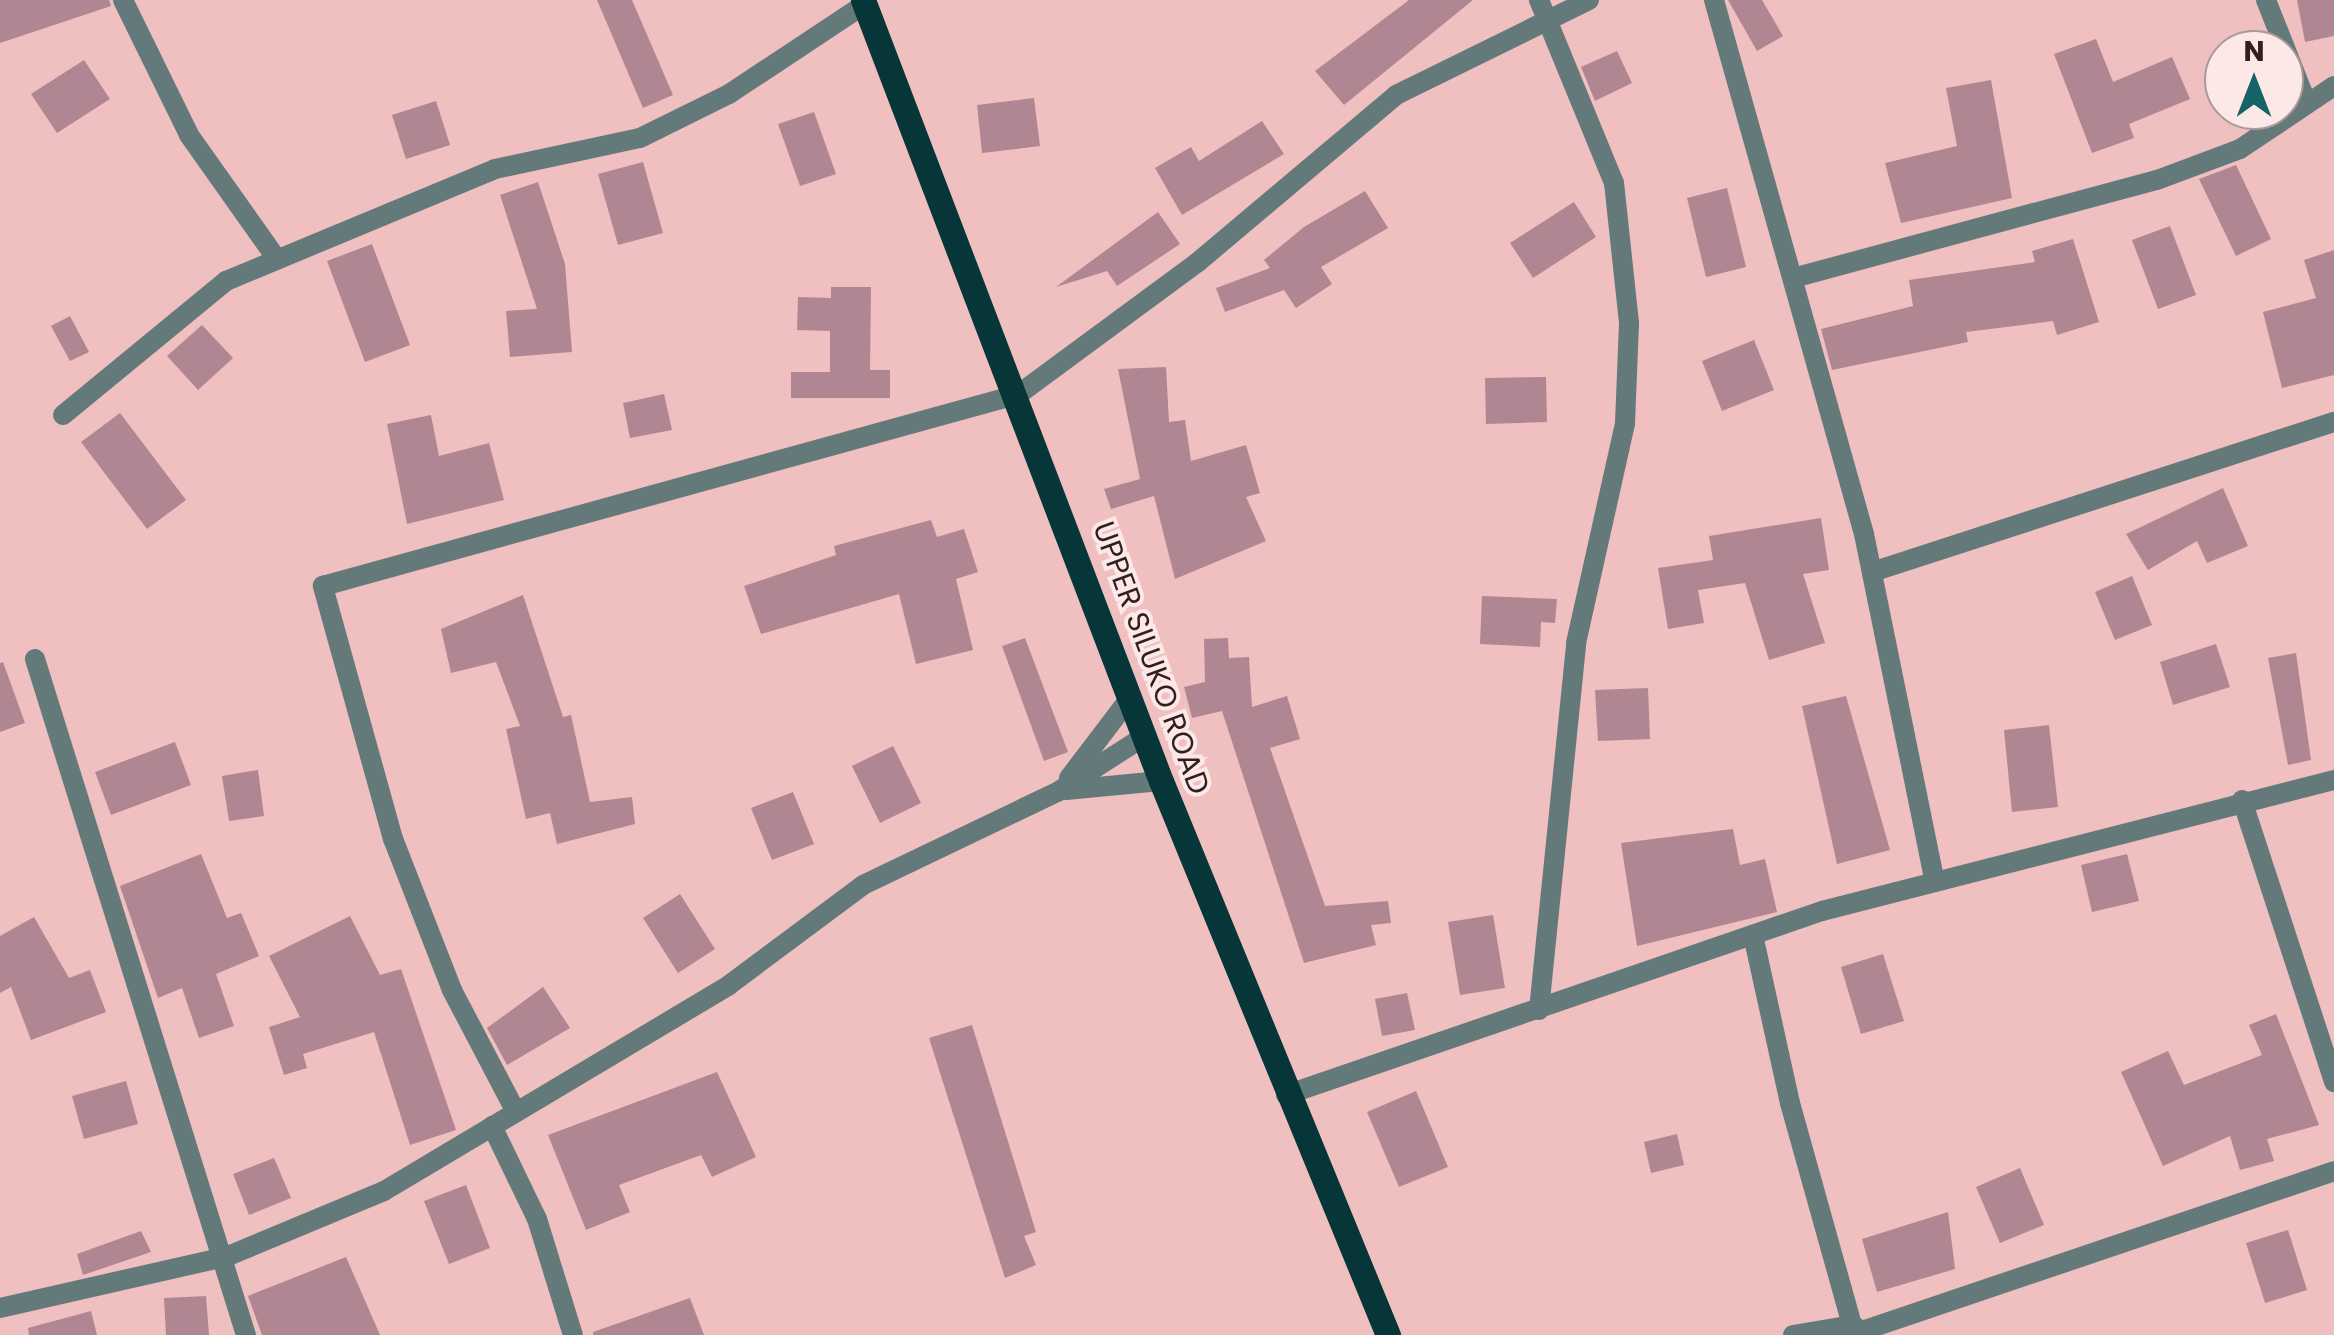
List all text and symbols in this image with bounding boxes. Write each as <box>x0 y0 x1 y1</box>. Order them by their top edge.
north arrow <box>2204 30 2304 130</box>
text: N <box>2243 32 2265 71</box>
street label: UPPER SILUKO ROAD <box>1085 517 1217 799</box>

